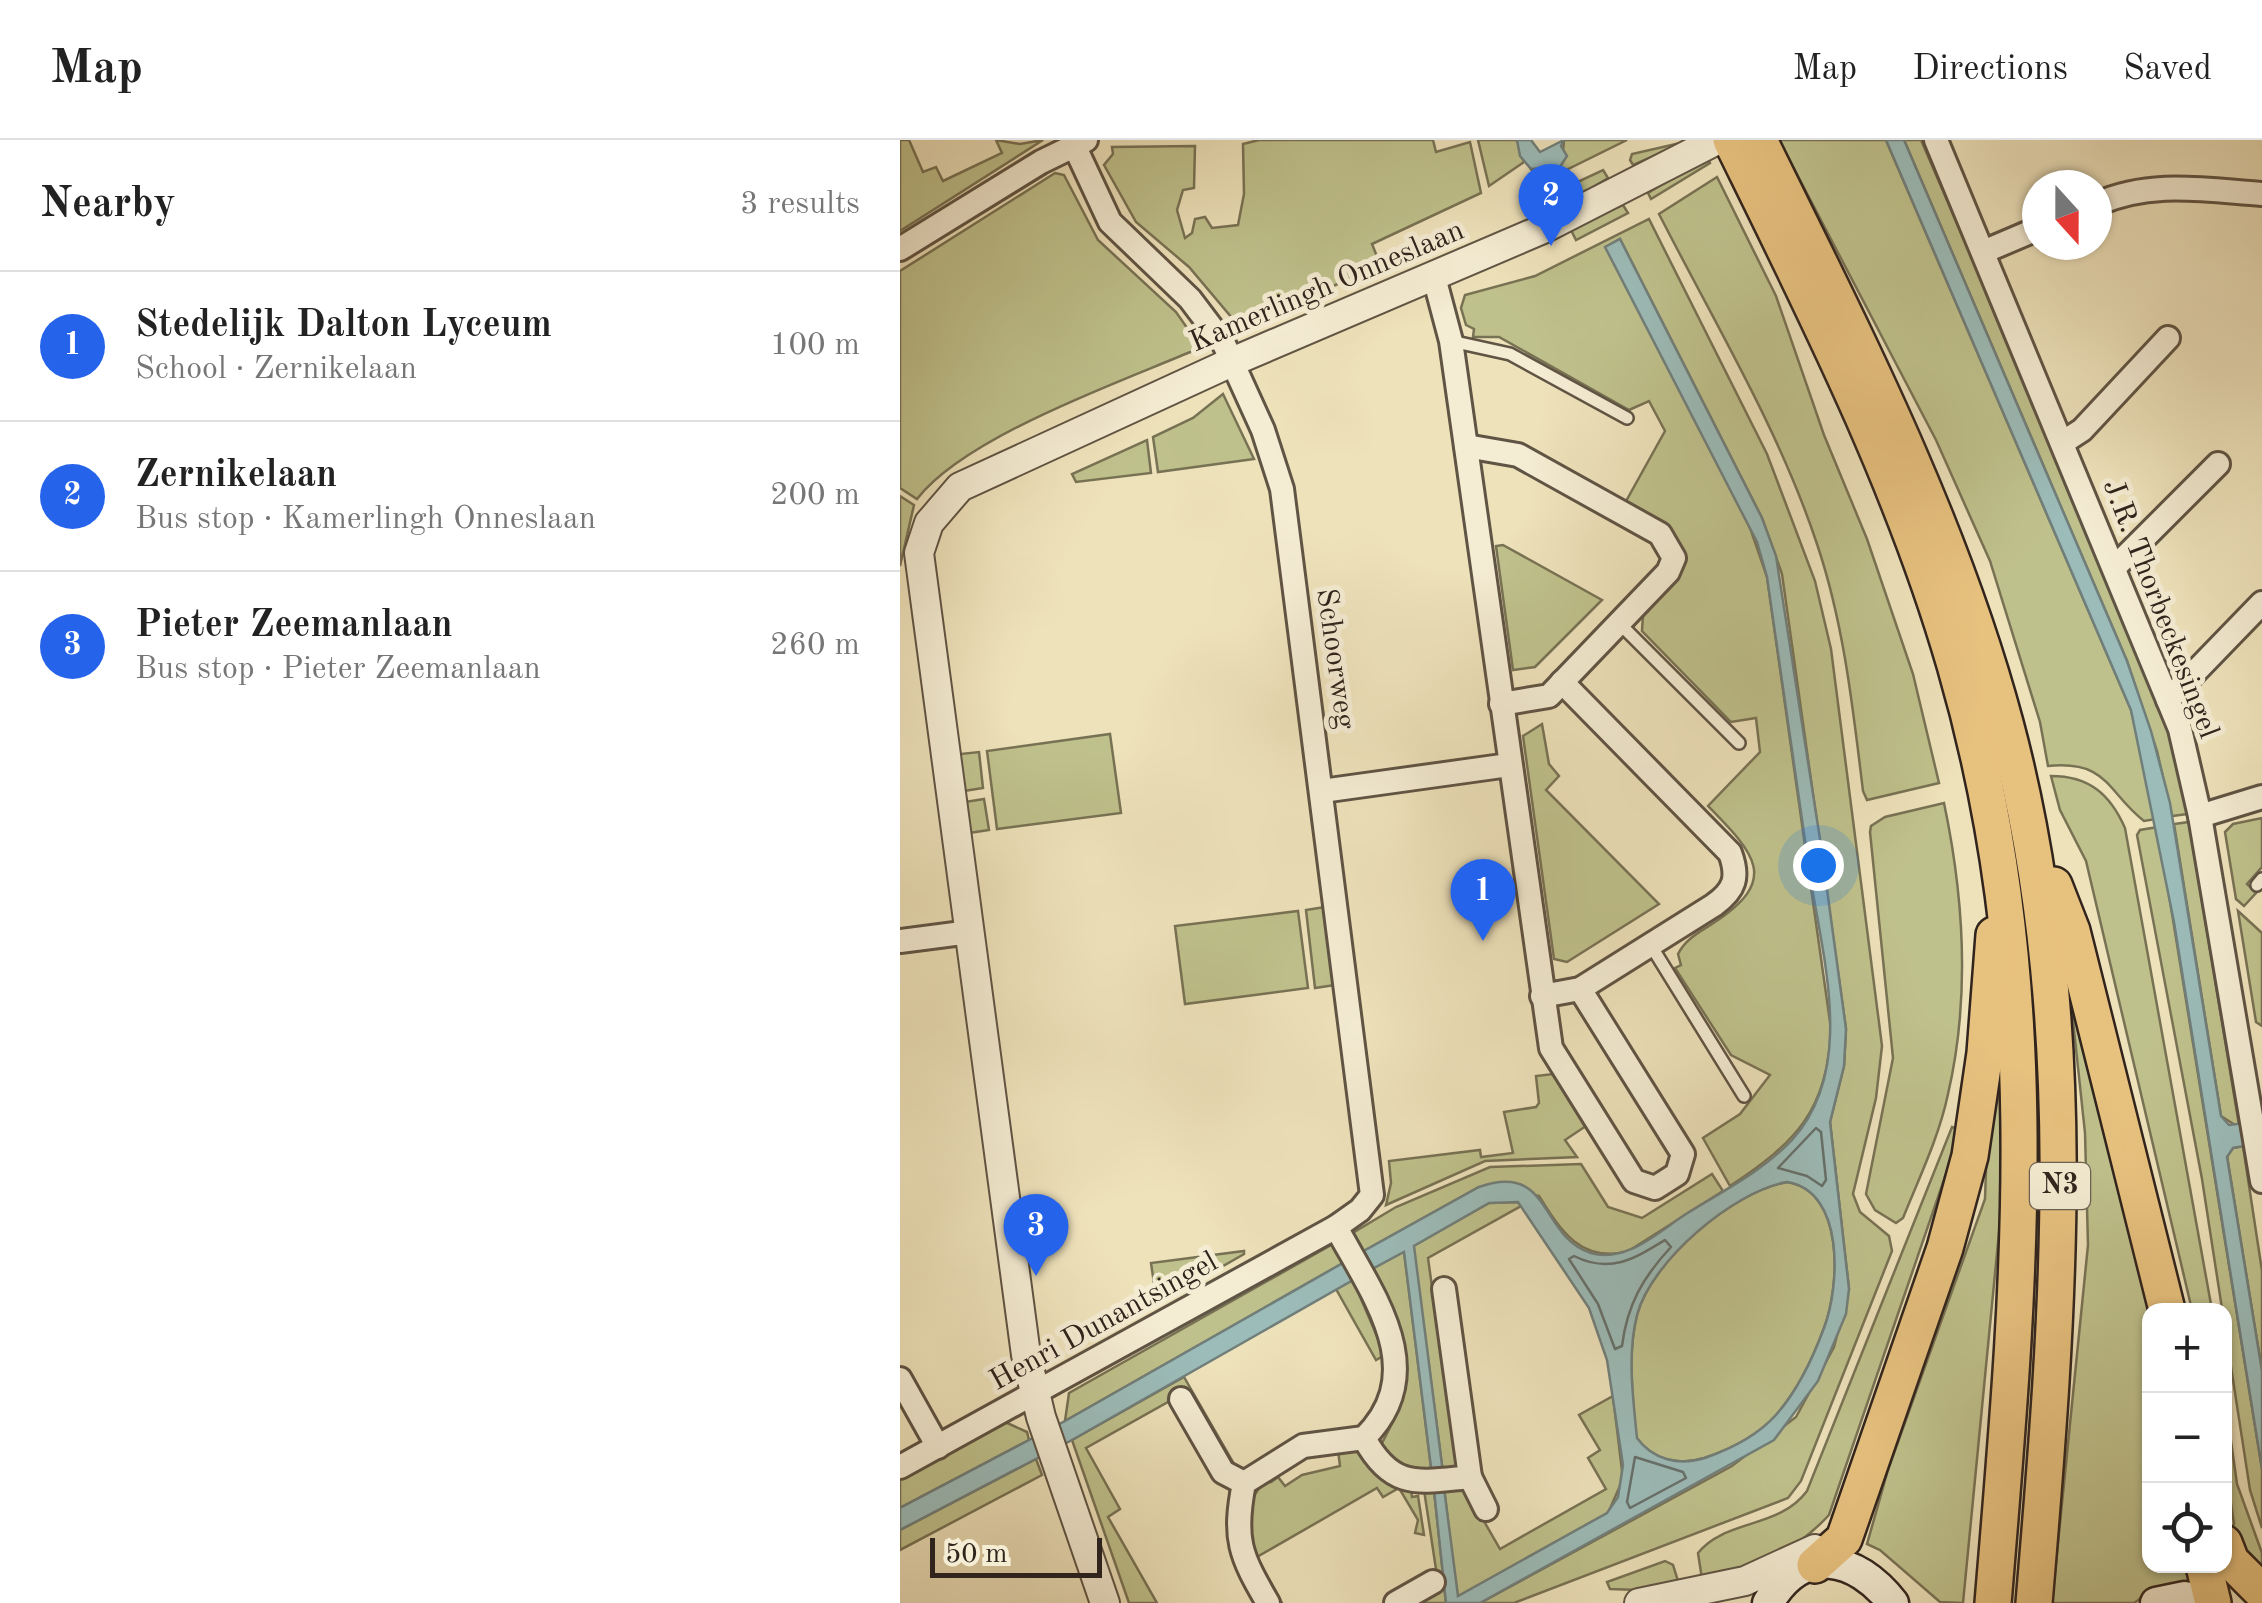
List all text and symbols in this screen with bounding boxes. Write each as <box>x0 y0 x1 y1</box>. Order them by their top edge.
text: Map <box>50 45 143 93</box>
text: Map <box>1792 52 1857 87</box>
text: Directions <box>1912 52 2068 87</box>
text: Saved <box>2123 52 2212 87</box>
pin: 2 <box>1518 163 1584 246</box>
north arrow <box>2022 170 2112 260</box>
text: Nearby <box>40 184 176 226</box>
text: 3 results <box>740 189 860 221</box>
street label: Kamerlingh Onneslaan <box>1185 216 1469 358</box>
text: Stedelijk Dalton Lyceum <box>135 307 552 345</box>
text: 1 <box>63 330 82 362</box>
text: 100 m <box>770 330 860 362</box>
text: School · Zernikelaan <box>135 354 417 386</box>
text: Zernikelaan <box>135 457 337 495</box>
street label: J.R. Thorbeckesingel <box>2097 475 2223 743</box>
text: 2 <box>63 480 82 512</box>
text: 200 m <box>770 480 860 512</box>
text: Bus stop · Kamerlingh Onneslaan <box>135 504 596 536</box>
street label: Schoorweg <box>1310 587 1360 731</box>
text: Pieter Zeemanlaan <box>135 607 453 645</box>
text: 3 <box>63 630 82 662</box>
text: 260 m <box>770 630 860 662</box>
text: Bus stop · Pieter Zeemanlaan <box>135 654 541 686</box>
your location <box>1793 840 1844 891</box>
pin: 1 <box>1450 858 1516 941</box>
road number: N3 <box>2030 1163 2090 1209</box>
pin: 3 <box>1004 1194 1068 1276</box>
street label: Henri Dunantsingel <box>985 1247 1223 1397</box>
map controls <box>2142 1303 2232 1573</box>
button: + <box>2142 1303 2232 1393</box>
button: − <box>2142 1393 2232 1483</box>
button: locate <box>2142 1483 2232 1573</box>
scale bar <box>930 1533 1102 1578</box>
text: 50 m <box>945 1541 1008 1569</box>

